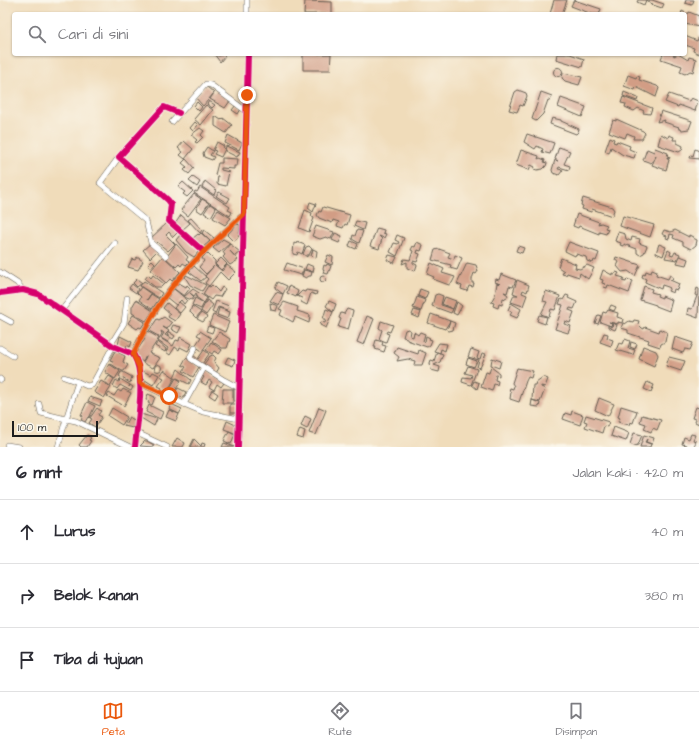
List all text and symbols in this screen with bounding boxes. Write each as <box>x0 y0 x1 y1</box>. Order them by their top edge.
search box <box>12 12 687 56</box>
icon: search <box>26 23 48 45</box>
text: Cari di sini <box>58 24 128 45</box>
route end <box>238 86 256 104</box>
route start <box>160 387 178 405</box>
scale bar <box>12 419 98 438</box>
text: 100 m <box>18 420 46 435</box>
text: 6 mnt <box>16 461 62 485</box>
text: Jalan kaki · 420 m <box>573 464 683 482</box>
icon: ahead <box>16 521 38 543</box>
text: Lurus <box>54 521 95 542</box>
text: 40 m <box>651 523 683 541</box>
icon: right <box>16 585 38 607</box>
text: Belok kanan <box>54 585 138 606</box>
text: 380 m <box>644 587 683 605</box>
icon: arrive <box>16 649 38 671</box>
text: Tiba di tujuan <box>54 649 143 670</box>
tab: Peta <box>102 700 125 739</box>
tab: Rute <box>328 700 352 739</box>
tab: Disimpan <box>555 700 597 739</box>

